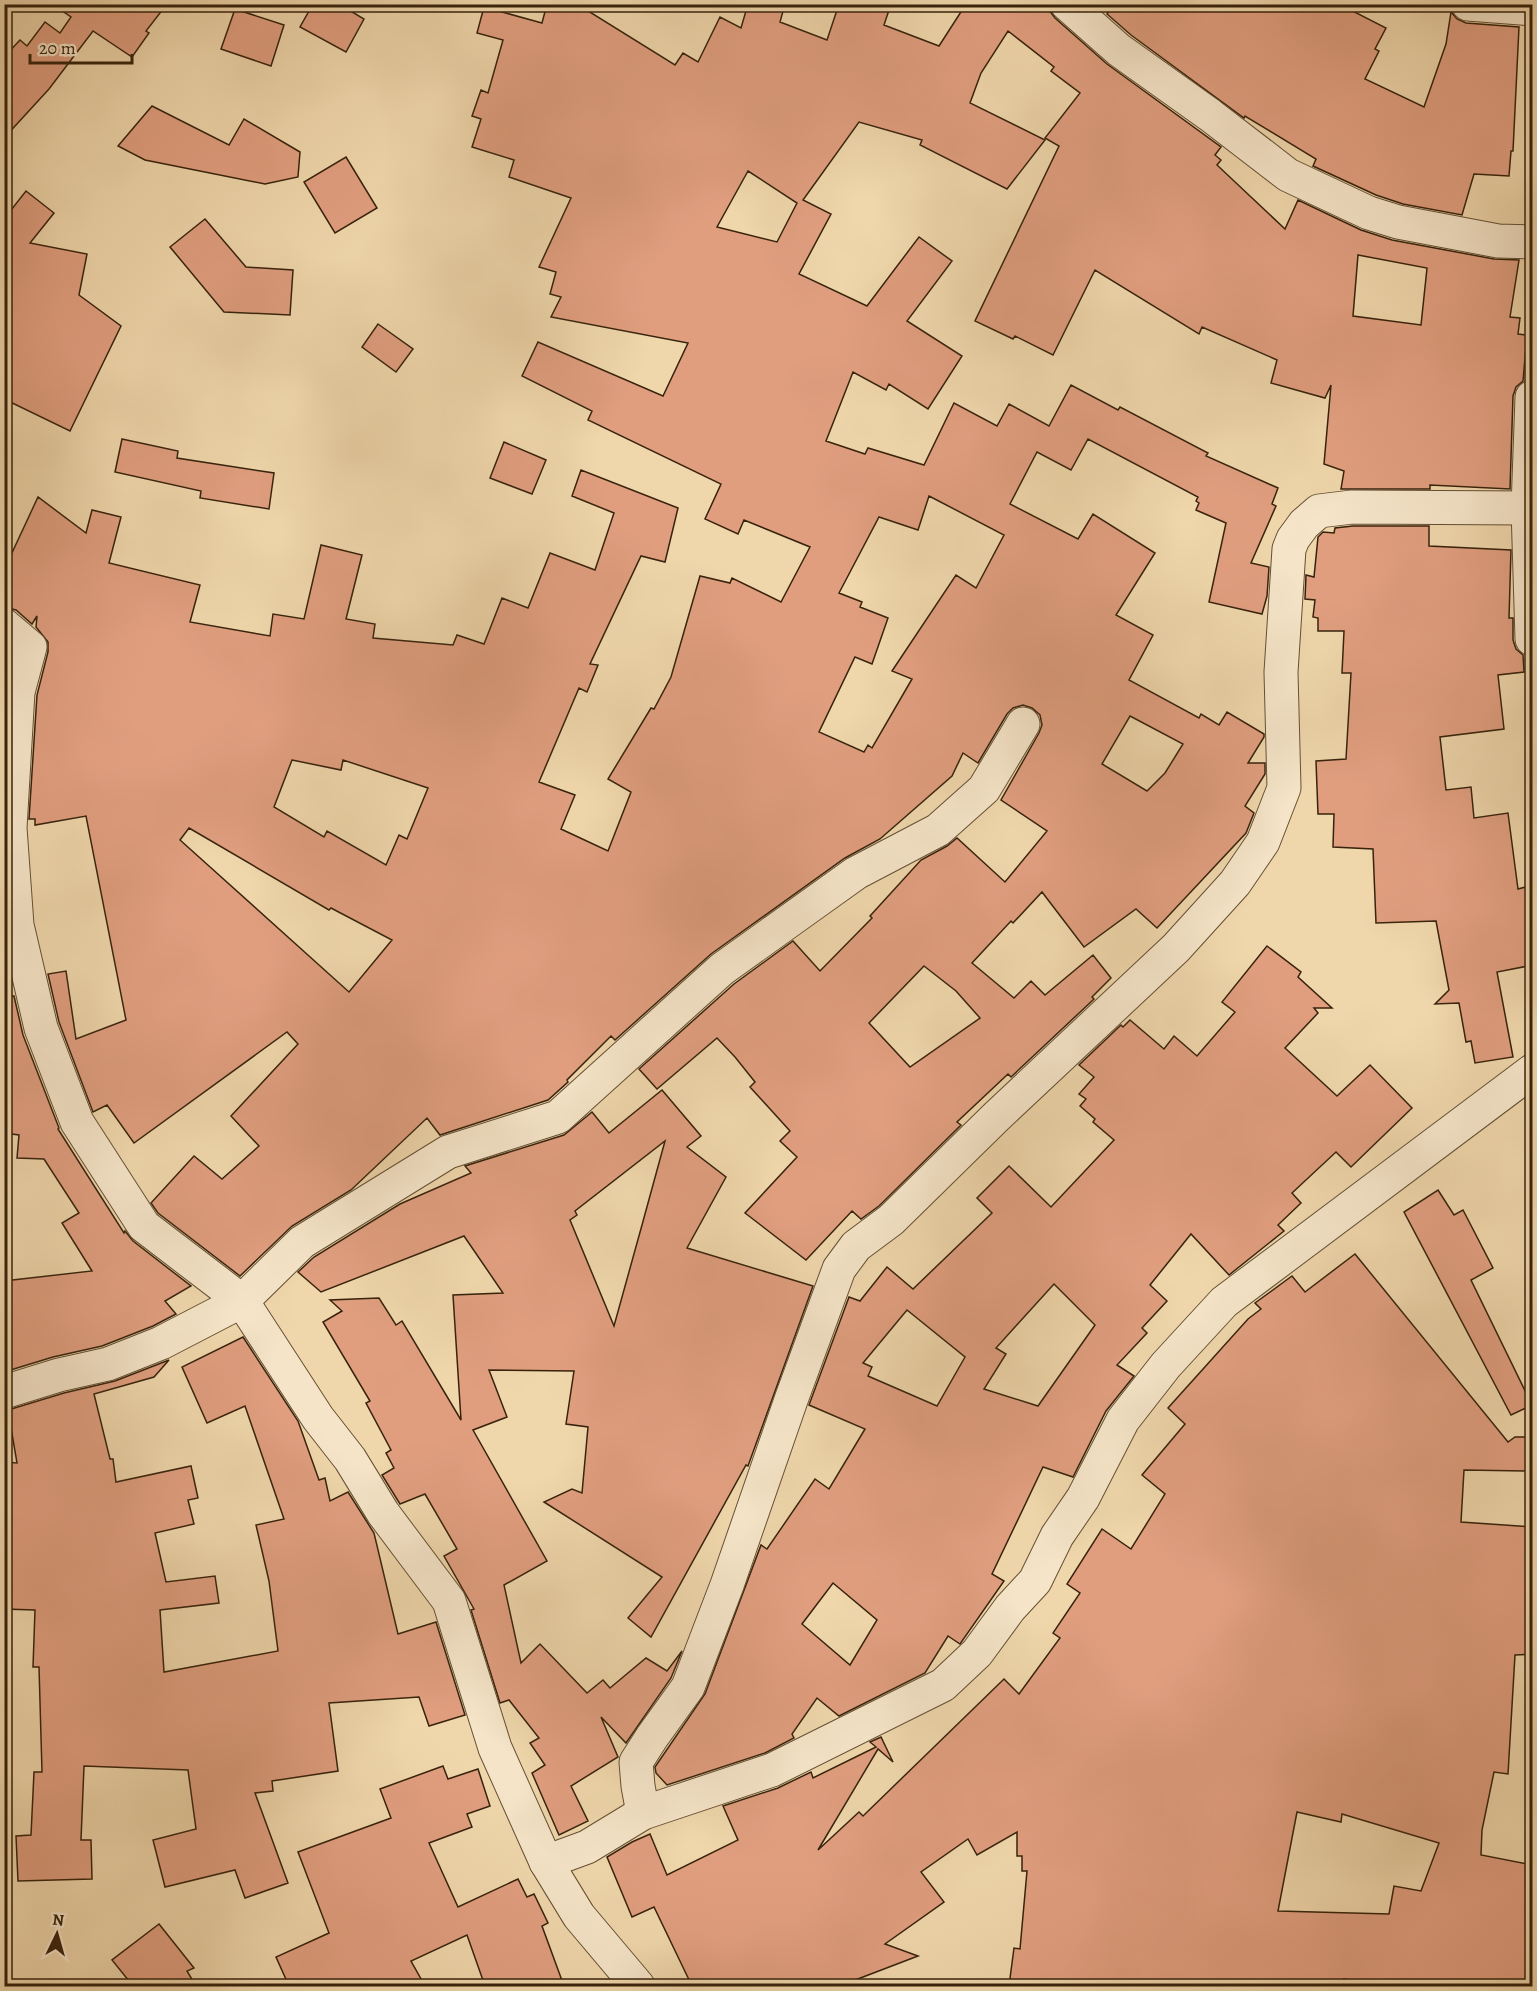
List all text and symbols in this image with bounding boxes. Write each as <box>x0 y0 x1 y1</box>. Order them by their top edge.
scale bar <box>30 27 132 65</box>
text: 20 m <box>39 36 76 60</box>
north arrow <box>27 1904 87 1964</box>
text: N <box>51 1909 65 1932</box>

